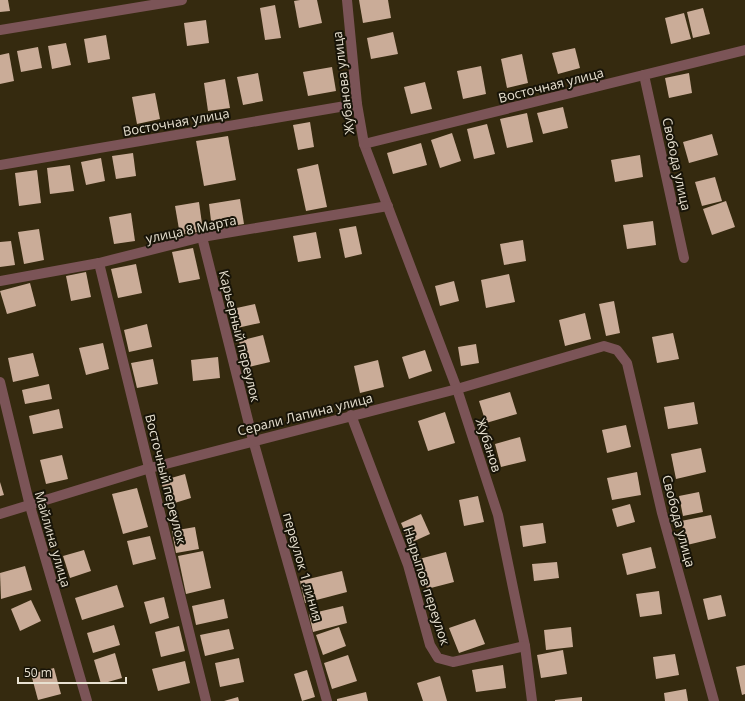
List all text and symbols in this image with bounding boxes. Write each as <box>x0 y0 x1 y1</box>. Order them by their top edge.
street label: Жубанова улица <box>328 30 358 136</box>
street label: Восточная улица <box>496 63 606 107</box>
street label: Восточная улица <box>121 104 231 140</box>
street label: Свобода улица <box>658 116 696 212</box>
street label: улица 8 Марта <box>144 211 238 247</box>
street label: Карьерный переулок <box>215 268 265 404</box>
street label: Серали Лапина улица <box>235 388 375 440</box>
street label: Восточный переулок <box>141 412 191 546</box>
street label: Жубанов <box>472 416 506 474</box>
street label: Свобода улица <box>658 473 700 569</box>
street label: Майлина улица <box>31 489 75 589</box>
street label: переулок 1 линия <box>279 510 327 624</box>
street label: Нырыпов переулок <box>399 525 455 648</box>
scale bar <box>18 659 126 685</box>
text: 50 m <box>24 664 52 681</box>

